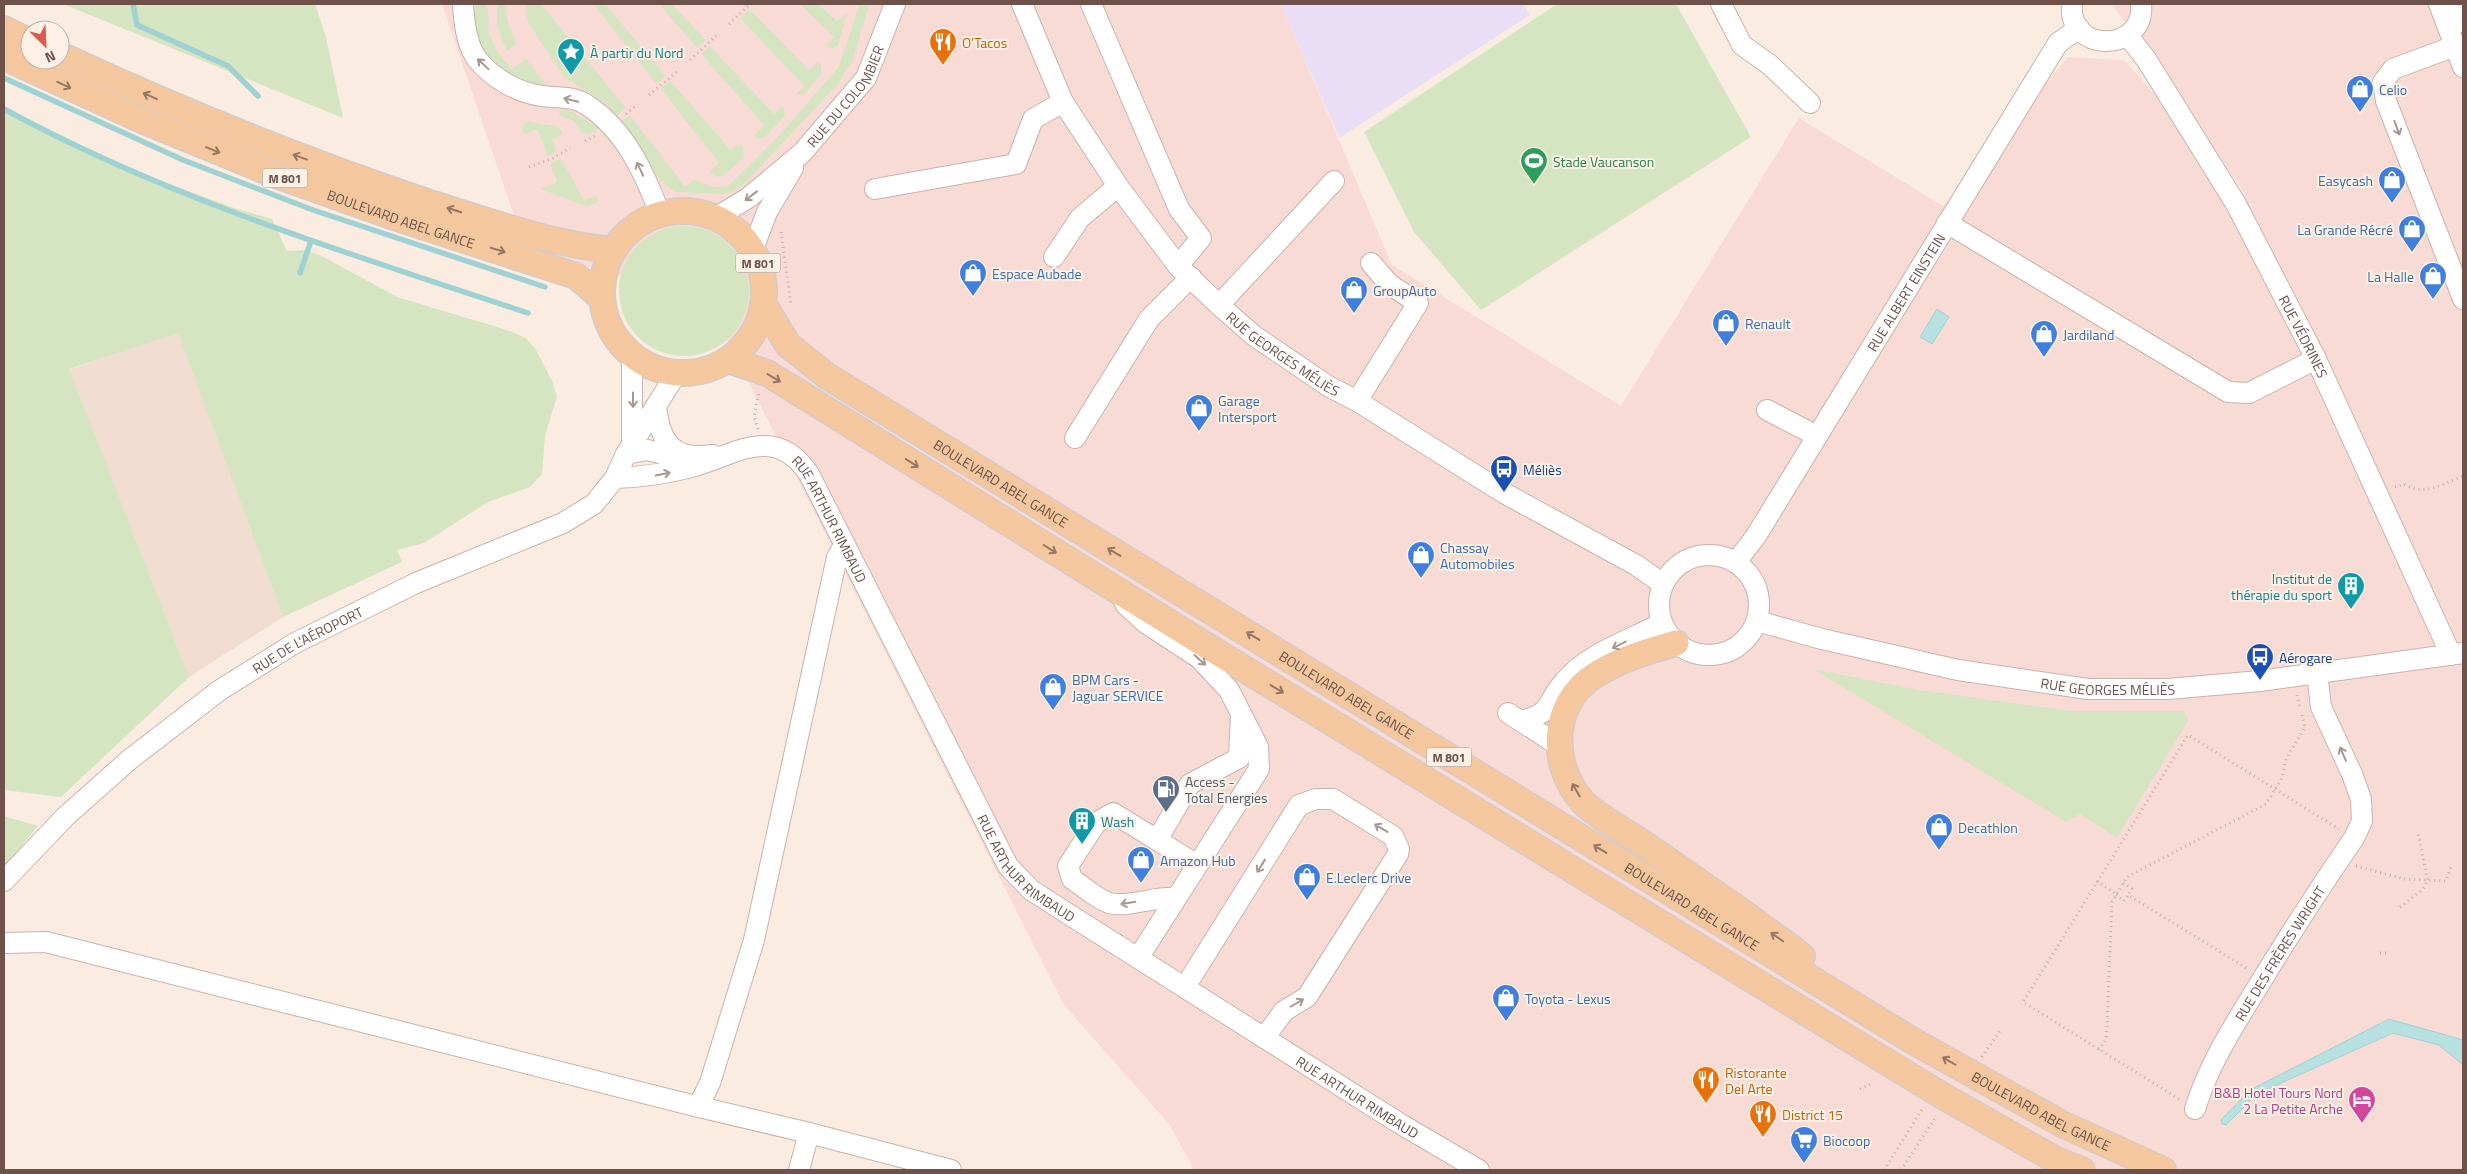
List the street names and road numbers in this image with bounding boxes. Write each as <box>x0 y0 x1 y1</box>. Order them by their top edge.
street label: RUE DU COLOMBIER <box>801 42 888 151</box>
road number: M 801 <box>262 168 308 188</box>
street label: BOULEVARD ABEL GANCE <box>324 184 478 253</box>
street label: RUE ALBERT EINSTEIN <box>1861 229 1950 355</box>
road number: M 801 <box>736 254 780 272</box>
street label: RUE VÉDRINES <box>2274 291 2334 381</box>
street label: RUE GEORGES MÉLIÈS <box>1222 306 1344 401</box>
street label: BOULEVARD ABEL GANCE <box>930 433 1073 532</box>
street label: RUE ARTHUR RIMBAUD <box>788 450 873 586</box>
street label: RUE DE L'AÉROPORT <box>248 600 367 678</box>
street label: BOULEVARD ABEL GANCE <box>1275 645 1418 744</box>
street label: RUE GEORGES MÉLIÈS <box>2039 672 2176 700</box>
road number: M 801 <box>1426 748 1472 766</box>
street label: RUE ARTHUR RIMBAUD <box>973 810 1080 927</box>
street label: BOULEVARD ABEL GANCE <box>1621 856 1764 955</box>
street label: RUE DES FRÈRES WRIGHT <box>2229 880 2330 1025</box>
street label: RUE ARTHUR RIMBAUD <box>1292 1050 1423 1143</box>
street label: BOULEVARD ABEL GANCE <box>1968 1065 2115 1156</box>

